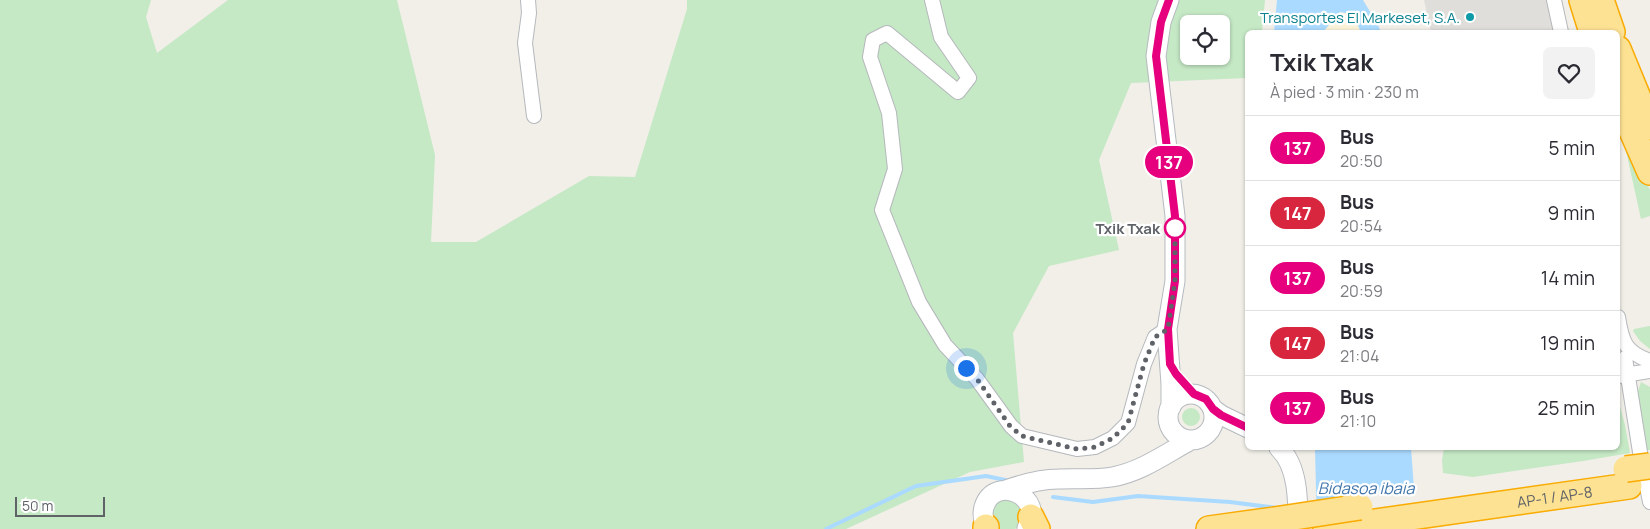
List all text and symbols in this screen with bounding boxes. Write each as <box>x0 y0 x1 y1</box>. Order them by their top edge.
place label: Transportes El Markeset, S.A. <box>1260 7 1460 28</box>
marker: Transportes El Markeset, S.A. <box>1464 11 1476 23</box>
map controls <box>1180 15 1230 65</box>
button: locate <box>1180 15 1230 65</box>
text: Txik Txak <box>1270 45 1373 78</box>
button: heart <box>1543 47 1595 99</box>
text: À pied · 3 min · 230 m <box>1270 81 1419 103</box>
text: Bus <box>1340 124 1374 150</box>
text: 5 min <box>1548 135 1595 161</box>
text: 137 <box>1284 136 1311 160</box>
line badge: 137 <box>1140 146 1198 178</box>
text: 137 <box>1155 150 1183 174</box>
text: 20:50 <box>1340 150 1383 172</box>
text: Bus <box>1340 189 1374 215</box>
text: 9 min <box>1548 200 1595 226</box>
text: 147 <box>1283 201 1312 225</box>
text: 20:54 <box>1340 215 1382 237</box>
marker: Txik Txak <box>1164 217 1186 239</box>
place label: Txik Txak <box>1096 218 1161 239</box>
text: Bus <box>1340 254 1374 280</box>
text: 14 min <box>1541 265 1595 291</box>
text: 137 <box>1284 266 1311 290</box>
text: 20:59 <box>1340 280 1383 302</box>
text: Bus <box>1340 319 1374 345</box>
text: 19 min <box>1540 330 1595 356</box>
text: 147 <box>1283 331 1312 355</box>
text: 21:04 <box>1340 345 1379 367</box>
your location <box>954 356 979 381</box>
text: Bus <box>1340 384 1374 410</box>
text: 25 min <box>1538 395 1595 421</box>
text: 137 <box>1284 396 1311 420</box>
text: 21:10 <box>1340 410 1376 432</box>
water label: Bidasoa ibaia <box>1318 477 1415 499</box>
street label: AP-1 / AP-8 <box>1516 481 1594 512</box>
scale bar <box>15 494 105 517</box>
text: 50 m <box>22 496 53 515</box>

